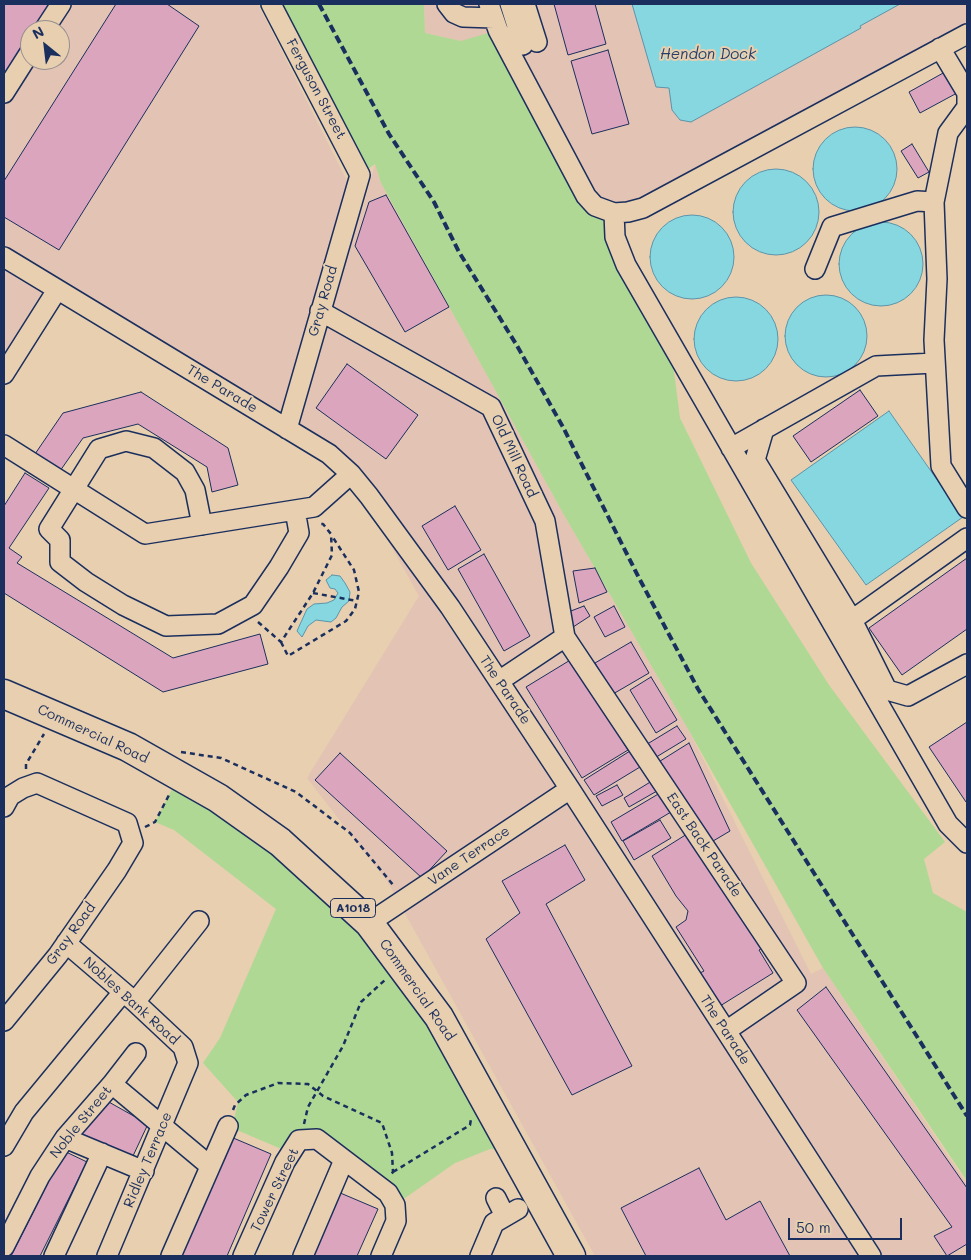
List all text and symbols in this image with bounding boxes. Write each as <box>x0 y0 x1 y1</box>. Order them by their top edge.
north arrow <box>20 20 70 70</box>
text: N <box>29 21 47 43</box>
street label: Ferguson Street <box>282 36 350 142</box>
water label: Hendon Dock <box>660 45 756 63</box>
street label: Gray Road <box>305 264 341 338</box>
street label: The Parade <box>184 361 260 417</box>
street label: Old Mill Road <box>487 412 541 500</box>
street label: The Parade <box>476 652 534 728</box>
street label: Commercial Road <box>35 701 151 767</box>
street label: East Back Parade <box>663 790 745 900</box>
street label: Vane Terrace <box>425 823 513 889</box>
road number: A1018 <box>330 898 376 918</box>
street label: Gray Road <box>43 900 99 968</box>
street label: Commercial Road <box>376 936 458 1044</box>
street label: Nobles Bank Road <box>80 954 182 1048</box>
street label: The Parade <box>696 992 754 1068</box>
street label: Noble Street <box>47 1082 115 1162</box>
street label: Ridley Terrace <box>120 1110 176 1210</box>
street label: Tower Street <box>247 1145 303 1235</box>
scale bar <box>791 1208 905 1240</box>
text: 50 m <box>796 1217 831 1237</box>

